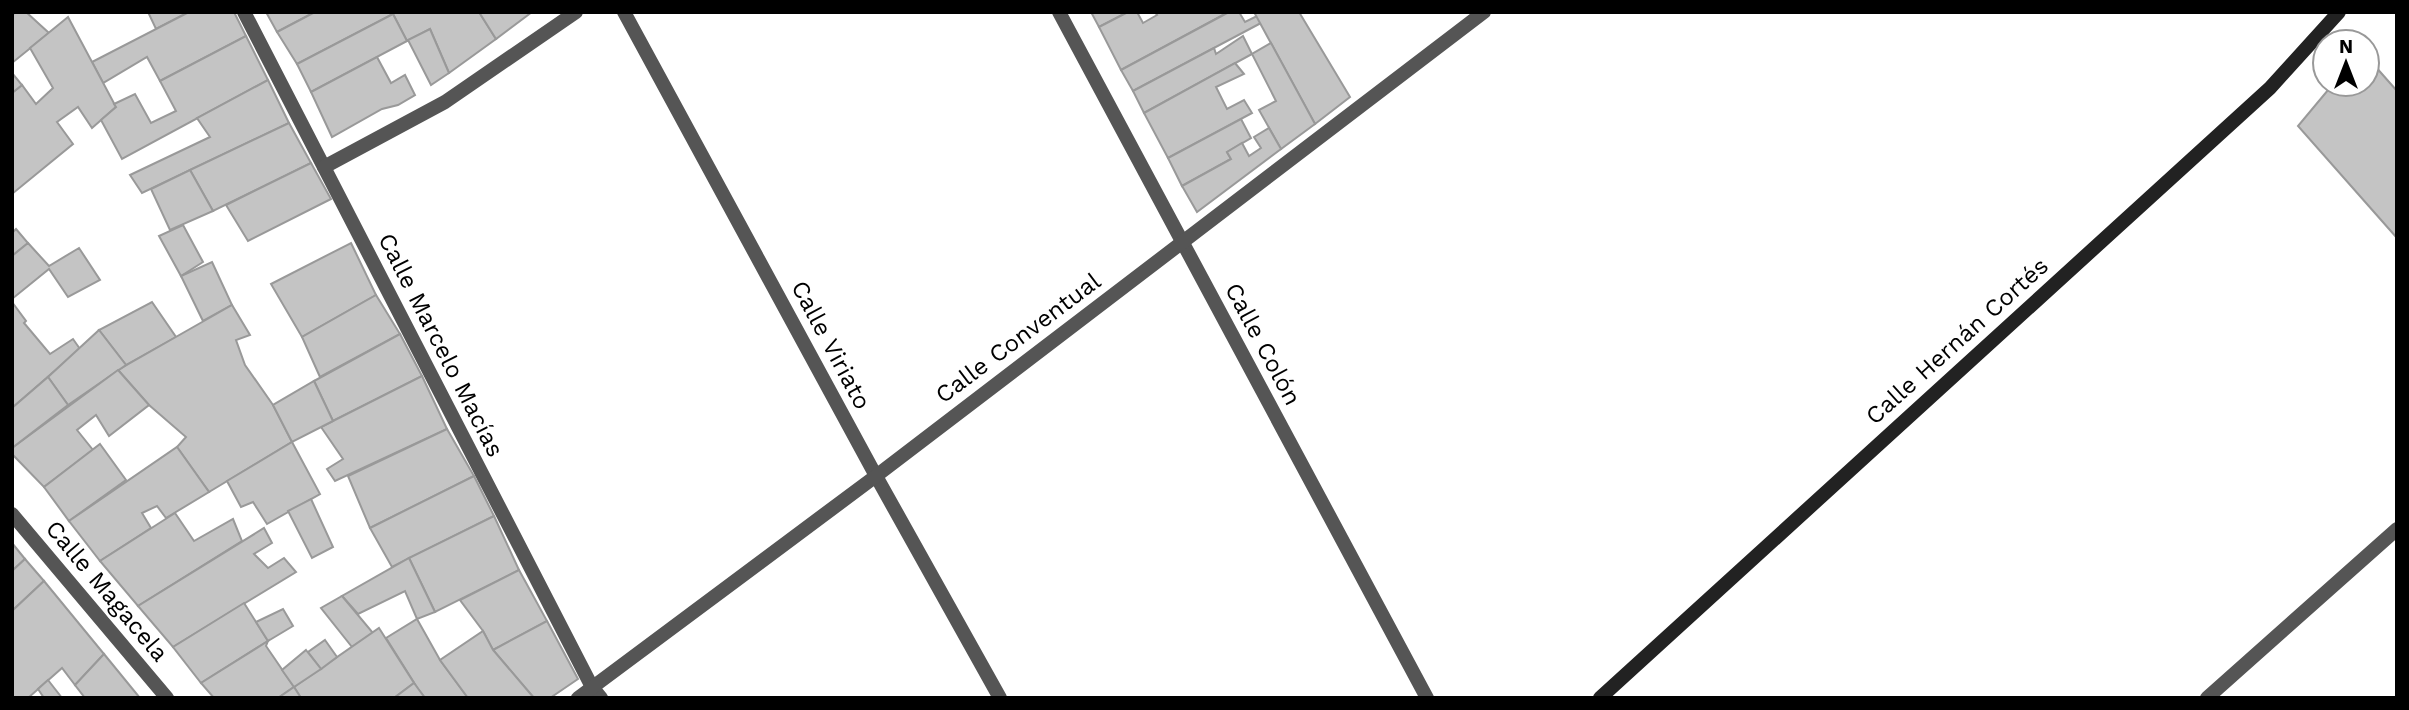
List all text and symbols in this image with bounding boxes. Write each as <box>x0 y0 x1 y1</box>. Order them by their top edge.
north arrow <box>2311 28 2381 98</box>
text: N <box>2339 35 2353 58</box>
street label: Calle Marcelo Macías <box>372 228 510 462</box>
street label: Calle Hernán Cortés <box>1860 252 2054 430</box>
street label: Calle Conventual <box>930 267 1106 409</box>
street label: Calle Viriato <box>785 276 877 414</box>
street label: Calle Colón <box>1219 278 1307 410</box>
street label: Calle Magacela <box>40 515 174 667</box>

